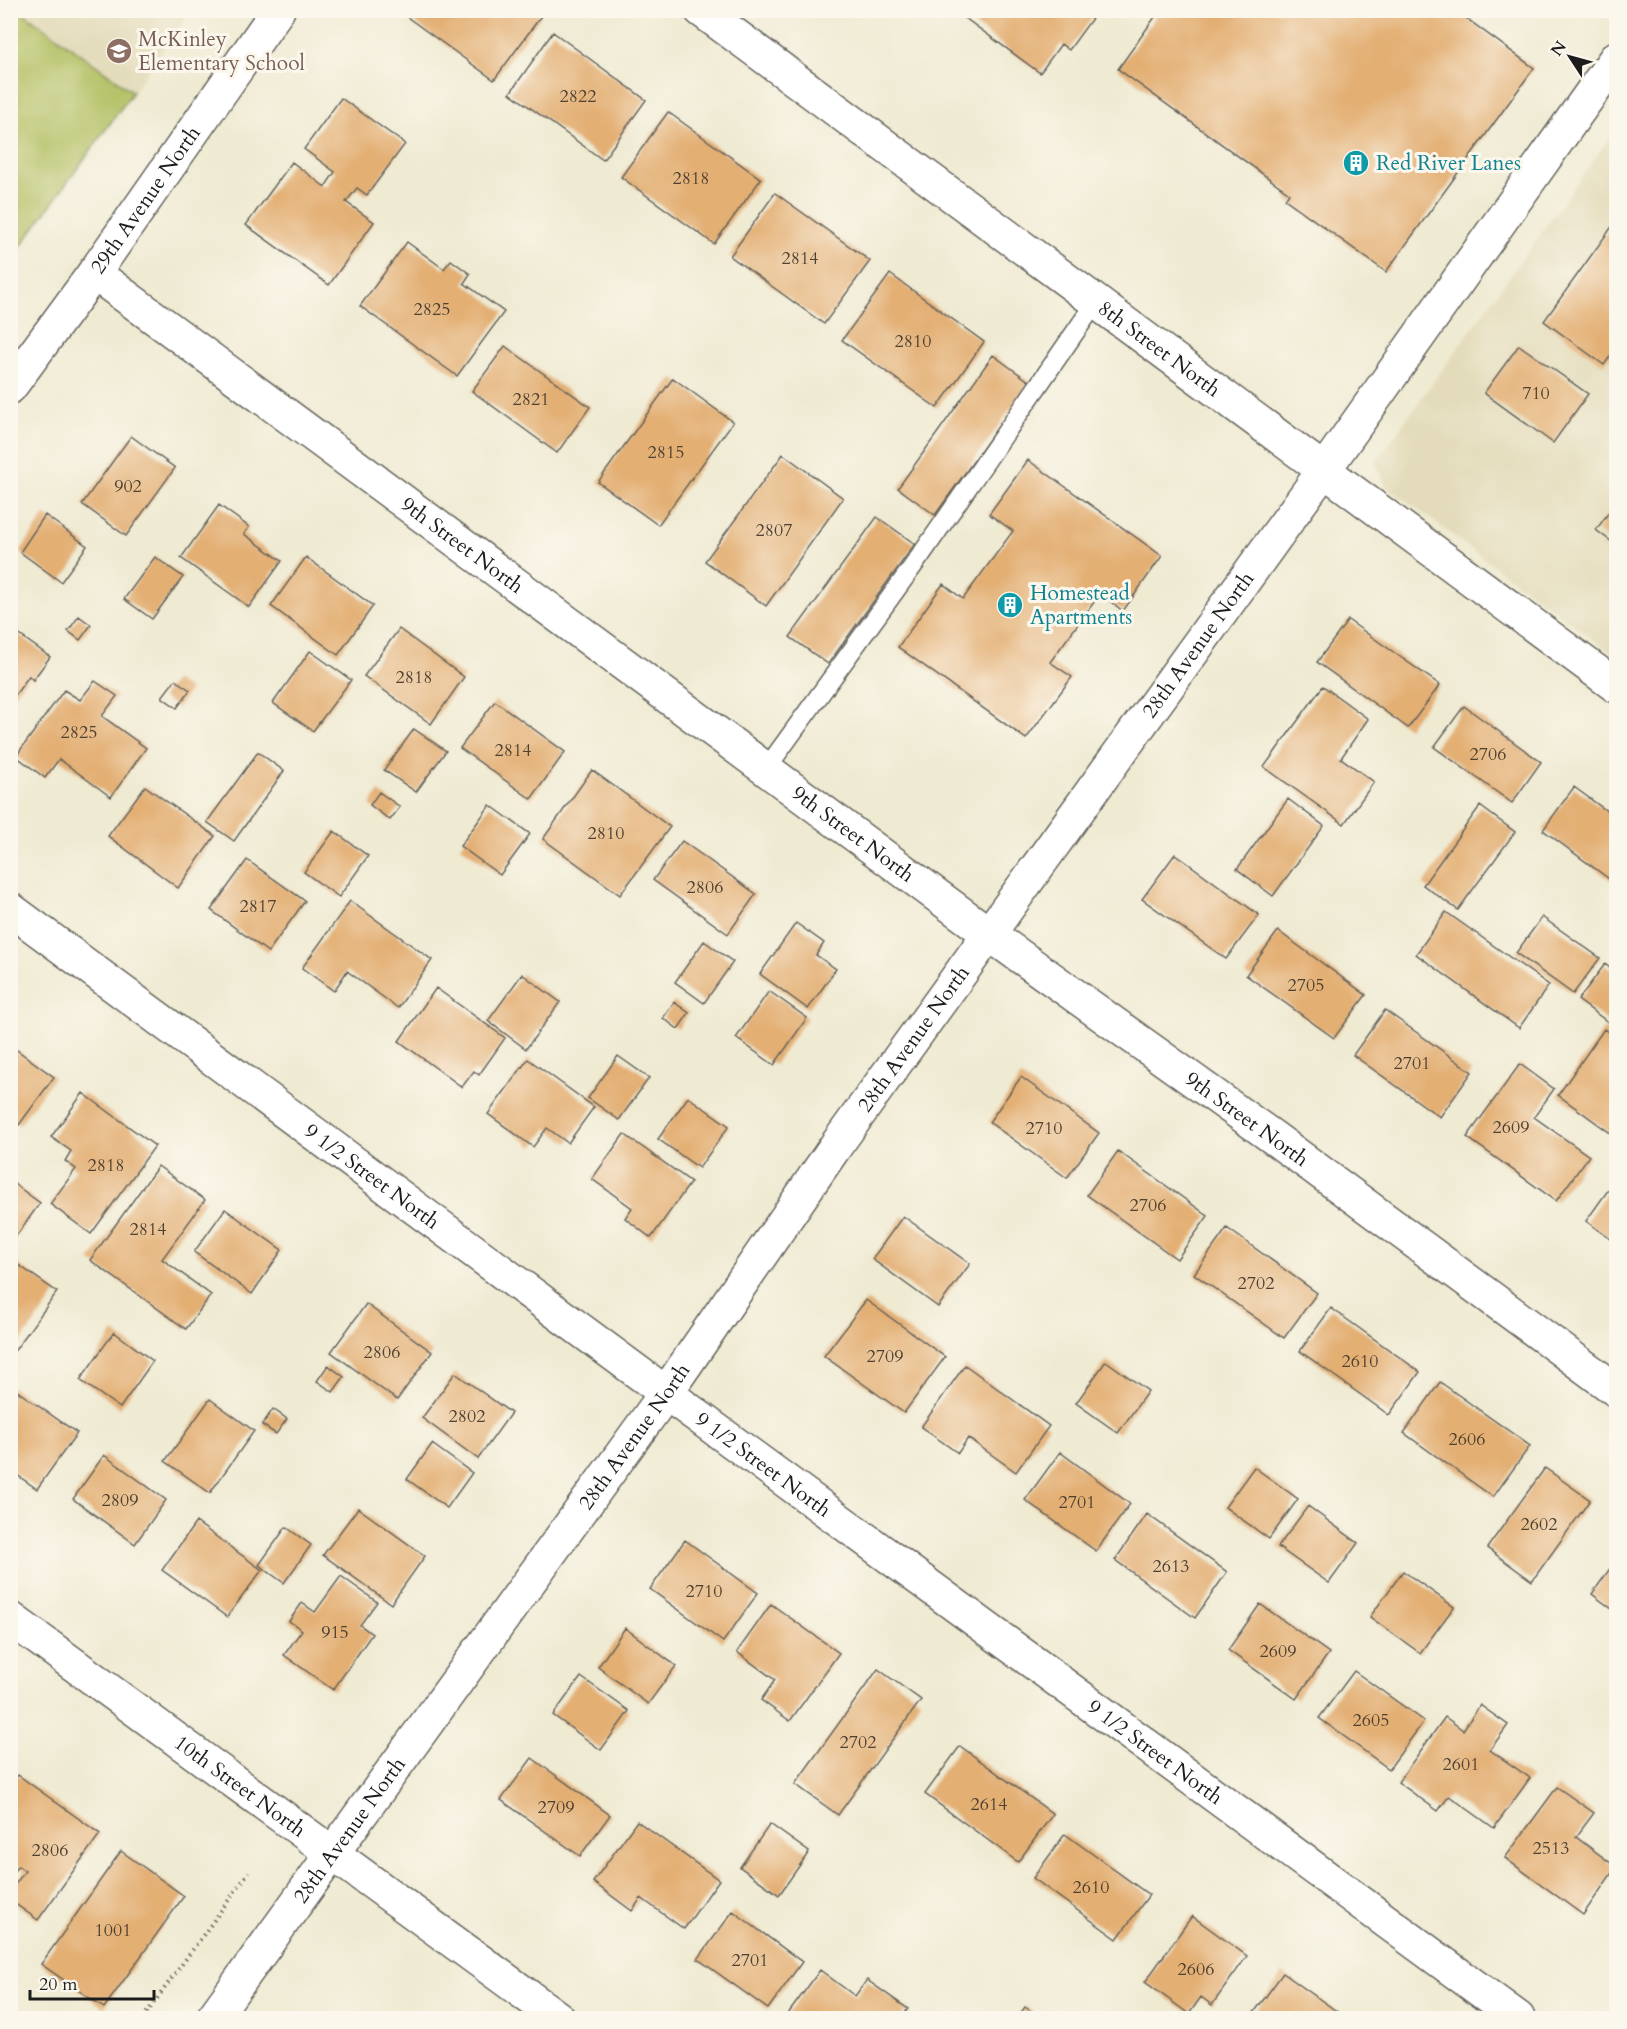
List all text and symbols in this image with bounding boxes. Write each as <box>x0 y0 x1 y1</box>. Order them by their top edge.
place label: McKinley Elementary School <box>138 25 305 78</box>
north arrow <box>1540 27 1600 87</box>
school or university icon: McKinley Elementary School <box>104 36 134 66</box>
text: N <box>1546 37 1572 61</box>
house number: 2822 <box>560 84 596 109</box>
street label: 29th Avenue North <box>84 120 208 280</box>
building icon: Red River Lanes <box>1341 148 1371 178</box>
place label: Red River Lanes <box>1376 149 1521 178</box>
house number: 2818 <box>673 166 709 191</box>
house number: 2814 <box>782 246 818 271</box>
street label: 8th Street North <box>1092 294 1227 404</box>
house number: 2825 <box>414 297 450 322</box>
house number: 2810 <box>895 329 931 354</box>
house number: 710 <box>1522 381 1550 406</box>
house number: 2821 <box>513 387 549 412</box>
house number: 2815 <box>648 440 684 465</box>
house number: 902 <box>114 474 142 499</box>
street label: 9th Street North <box>395 490 530 601</box>
house number: 2807 <box>756 518 792 543</box>
street label: 28th Avenue North <box>1135 565 1261 724</box>
place label: Homestead Apartments <box>1030 579 1132 632</box>
building icon: Homestead Apartments <box>995 590 1025 620</box>
house number: 2818 <box>396 665 432 690</box>
house number: 2825 <box>61 720 97 745</box>
house number: 2814 <box>495 738 531 763</box>
house number: 2706 <box>1470 742 1506 767</box>
street label: 9th Street North <box>786 779 921 890</box>
house number: 2810 <box>588 821 624 846</box>
house number: 2806 <box>687 875 723 900</box>
house number: 2817 <box>240 894 276 919</box>
street label: 28th Avenue North <box>851 959 977 1118</box>
house number: 2705 <box>1288 973 1324 998</box>
house number: 2701 <box>1394 1051 1430 1076</box>
street label: 9th Street North <box>1179 1065 1315 1174</box>
house number: 2609 <box>1493 1115 1529 1140</box>
house number: 2710 <box>1026 1116 1062 1141</box>
street label: 9 1/2 Street North <box>298 1117 446 1237</box>
house number: 2818 <box>88 1153 124 1178</box>
house number: 2706 <box>1130 1193 1166 1218</box>
house number: 2814 <box>130 1217 166 1242</box>
house number: 2702 <box>1238 1271 1274 1296</box>
house number: 2806 <box>364 1340 400 1365</box>
house number: 2709 <box>867 1344 903 1369</box>
house number: 2610 <box>1342 1349 1378 1374</box>
street label: 28th Avenue North <box>572 1357 697 1516</box>
house number: 2802 <box>449 1404 485 1429</box>
street label: 9 1/2 Street North <box>689 1405 837 1525</box>
house number: 2606 <box>1449 1427 1485 1452</box>
house number: 2809 <box>102 1488 138 1513</box>
house number: 2701 <box>1059 1490 1095 1515</box>
house number: 2602 <box>1521 1512 1557 1537</box>
house number: 2613 <box>1153 1554 1189 1579</box>
house number: 2710 <box>686 1579 722 1604</box>
house number: 915 <box>321 1620 349 1645</box>
house number: 2609 <box>1260 1639 1296 1664</box>
street label: 9 1/2 Street North <box>1081 1693 1229 1812</box>
house number: 2605 <box>1353 1708 1389 1733</box>
street label: 10th Street North <box>168 1729 312 1845</box>
house number: 2702 <box>840 1730 876 1755</box>
street label: 28th Avenue North <box>287 1751 413 1909</box>
house number: 2601 <box>1443 1752 1479 1777</box>
house number: 2614 <box>971 1792 1007 1817</box>
house number: 2709 <box>538 1795 574 1820</box>
house number: 2513 <box>1533 1836 1569 1861</box>
house number: 2806 <box>32 1838 68 1863</box>
house number: 2610 <box>1073 1875 1109 1900</box>
house number: 1001 <box>95 1918 131 1943</box>
house number: 2701 <box>732 1948 768 1973</box>
house number: 2606 <box>1178 1957 1214 1982</box>
scale bar <box>30 1963 154 2001</box>
text: 20 m <box>39 1972 78 1997</box>

